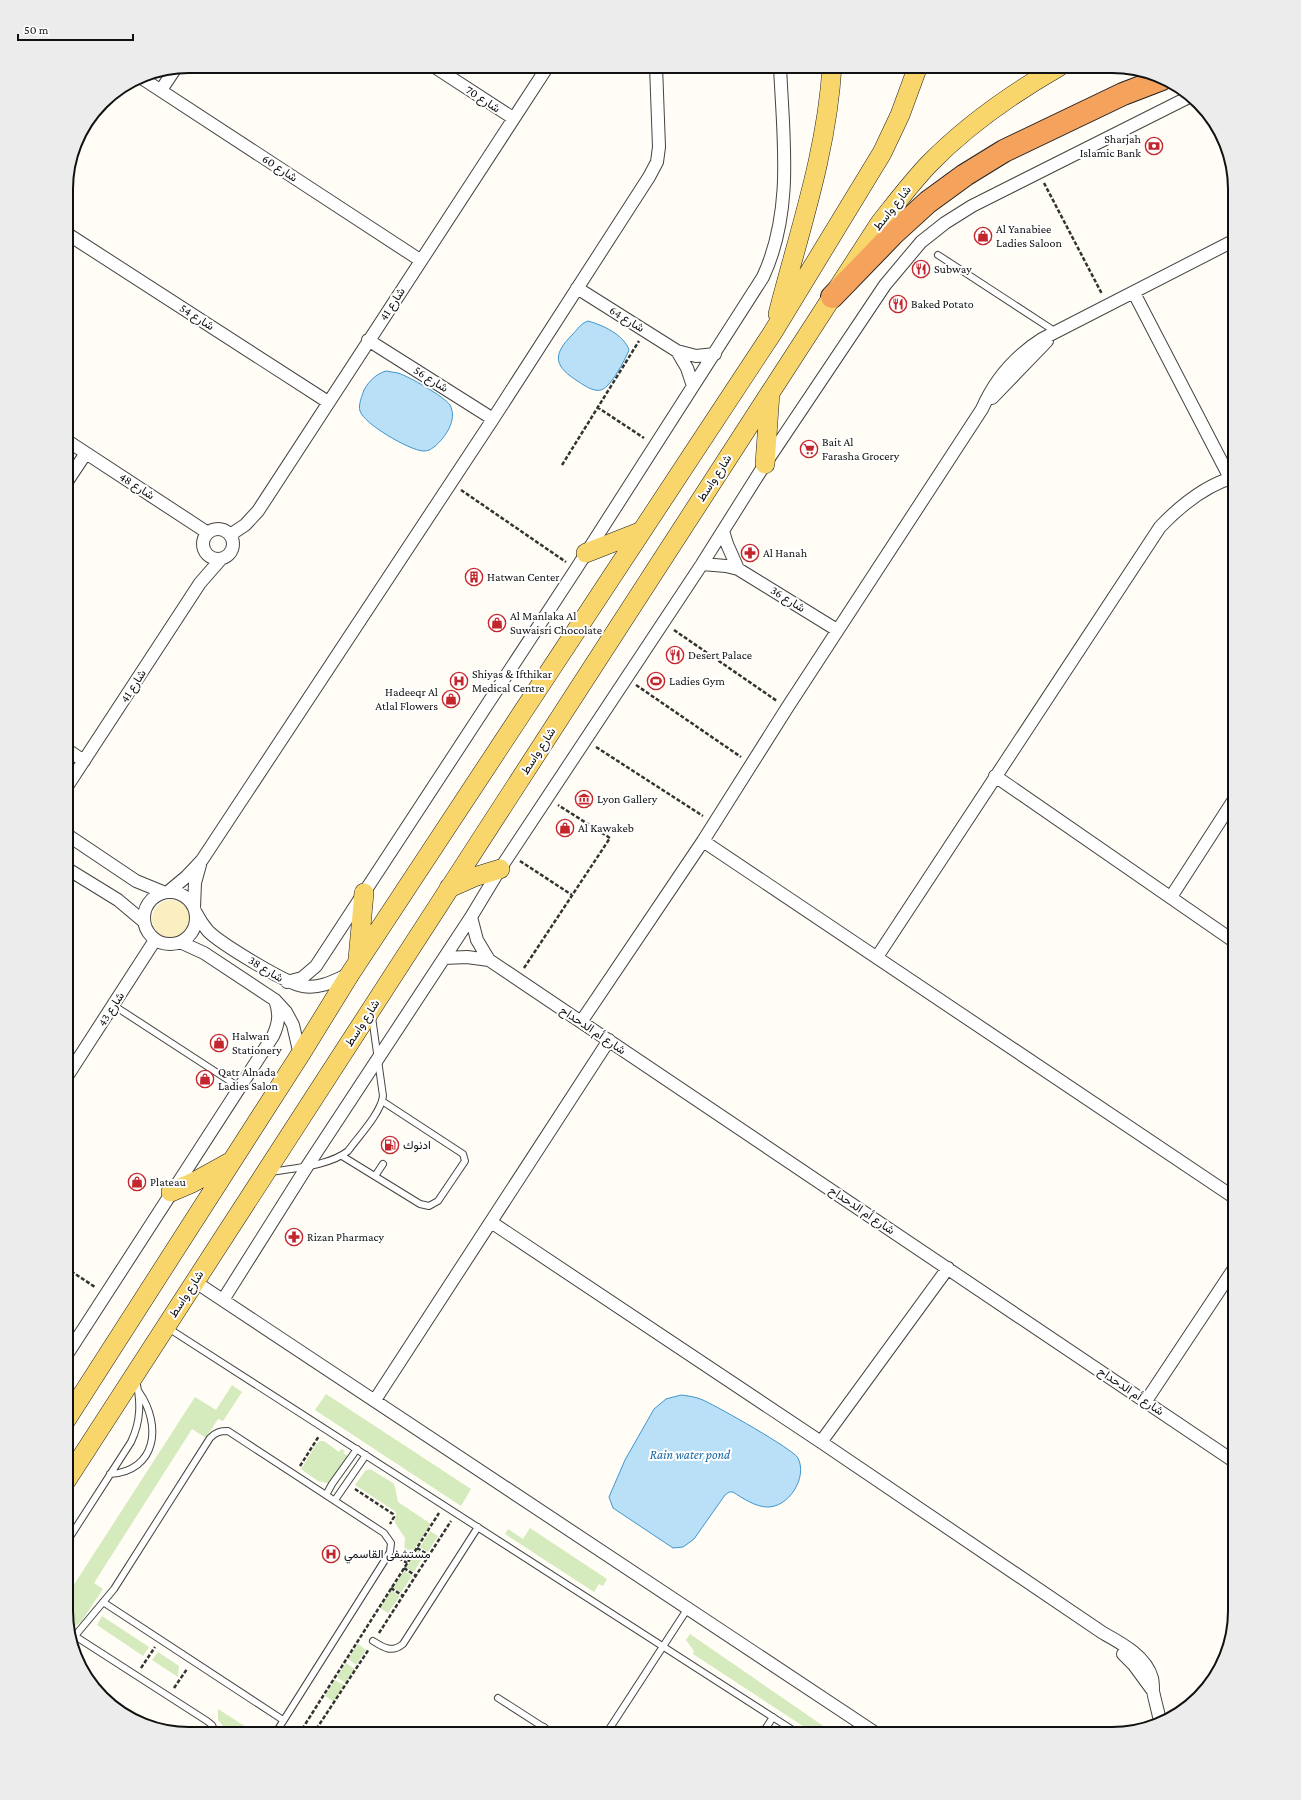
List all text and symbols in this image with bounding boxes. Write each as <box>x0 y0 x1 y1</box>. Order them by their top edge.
scale bar <box>18 16 133 42</box>
text: 50 m <box>24 23 49 37</box>
street label: شارع 70 <box>462 83 503 117</box>
place label: Sharjah Islamic Bank <box>1080 132 1142 160</box>
bank icon: Sharjah Islamic Bank <box>1144 136 1164 156</box>
street label: شارع 60 <box>259 151 300 186</box>
street label: شارع واسط <box>870 183 915 234</box>
place label: Al Yanabiee Ladies Saloon <box>996 222 1062 250</box>
shop icon: Al Yanabiee Ladies Saloon <box>973 226 993 246</box>
restaurant icon: Subway <box>911 259 931 279</box>
place label: Subway <box>934 262 972 276</box>
street label: شارع 41 <box>376 285 409 324</box>
restaurant icon: Baked Potato <box>888 294 908 314</box>
place label: Baked Potato <box>911 297 974 311</box>
street label: شارع 54 <box>176 301 217 335</box>
street label: شارع 64 <box>606 303 647 337</box>
street label: شارع 56 <box>410 363 451 397</box>
place label: Bait Al Farasha Grocery <box>822 435 900 463</box>
supermarket icon: Bait Al Farasha Grocery <box>799 439 819 459</box>
street label: شارع واسط <box>694 452 736 505</box>
street label: شارع 48 <box>116 470 157 504</box>
pharmacy icon: Al Hanah <box>740 543 760 563</box>
place label: Al Hanah <box>763 546 808 560</box>
building icon: Hatwan Center <box>464 567 484 587</box>
place label: Hatwan Center <box>487 570 560 584</box>
street label: شارع 36 <box>767 583 808 617</box>
place label: Al Manlaka Al Suwaisri Chocolate <box>510 609 602 637</box>
shop icon: Al Manlaka Al Suwaisri Chocolate <box>487 613 507 633</box>
restaurant icon: Desert Palace <box>665 645 685 665</box>
place label: Desert Palace <box>688 648 752 662</box>
street label: شارع 41 <box>117 667 150 706</box>
place label: Shiyas & Ifthikar Medical Centre <box>472 667 553 695</box>
hospital icon: Shiyas & Ifthikar Medical Centre <box>449 671 469 691</box>
sports icon: Ladies Gym <box>646 671 666 691</box>
place label: Ladies Gym <box>669 674 725 688</box>
place label: Hadeeqr Al Atlal Flowers <box>375 685 438 713</box>
shop icon: Hadeeqr Al Atlal Flowers <box>441 689 461 709</box>
street label: شارع واسط <box>518 725 560 778</box>
museum icon: Lyon Gallery <box>574 789 594 809</box>
place label: Lyon Gallery <box>597 792 658 806</box>
shop icon: Al Kawakeb <box>555 818 575 838</box>
place label: Al Kawakeb <box>578 821 634 835</box>
street label: شارع 38 <box>245 953 286 987</box>
street label: شارع 43 <box>95 989 129 1030</box>
street label: شارع واسط <box>342 997 384 1050</box>
street label: شارع أم الدحداح <box>556 1003 629 1059</box>
place label: Halwan Stationery <box>232 1029 282 1057</box>
shop icon: Halwan Stationery <box>209 1033 229 1053</box>
place label: Qatr Alnada Ladies Salon <box>218 1065 279 1093</box>
shop icon: Qatr Alnada Ladies Salon <box>195 1069 215 1089</box>
fuel station icon: ادنوك <box>380 1135 400 1155</box>
place label: ادنوك <box>403 1138 431 1153</box>
shop icon: Plateau <box>127 1172 147 1192</box>
place label: Plateau <box>150 1175 186 1189</box>
street label: شارع أم الدحداح <box>825 1183 898 1239</box>
pharmacy icon: Rizan Pharmacy <box>284 1227 304 1247</box>
place label: Rizan Pharmacy <box>307 1230 385 1244</box>
street label: شارع واسط <box>166 1268 208 1321</box>
street label: شارع أم الدحداح <box>1094 1364 1167 1420</box>
water label: Rain water pond <box>650 1447 731 1462</box>
hospital icon: مستشفى القاسمي <box>321 1544 341 1564</box>
place label: مستشفى القاسمي <box>344 1547 431 1564</box>

